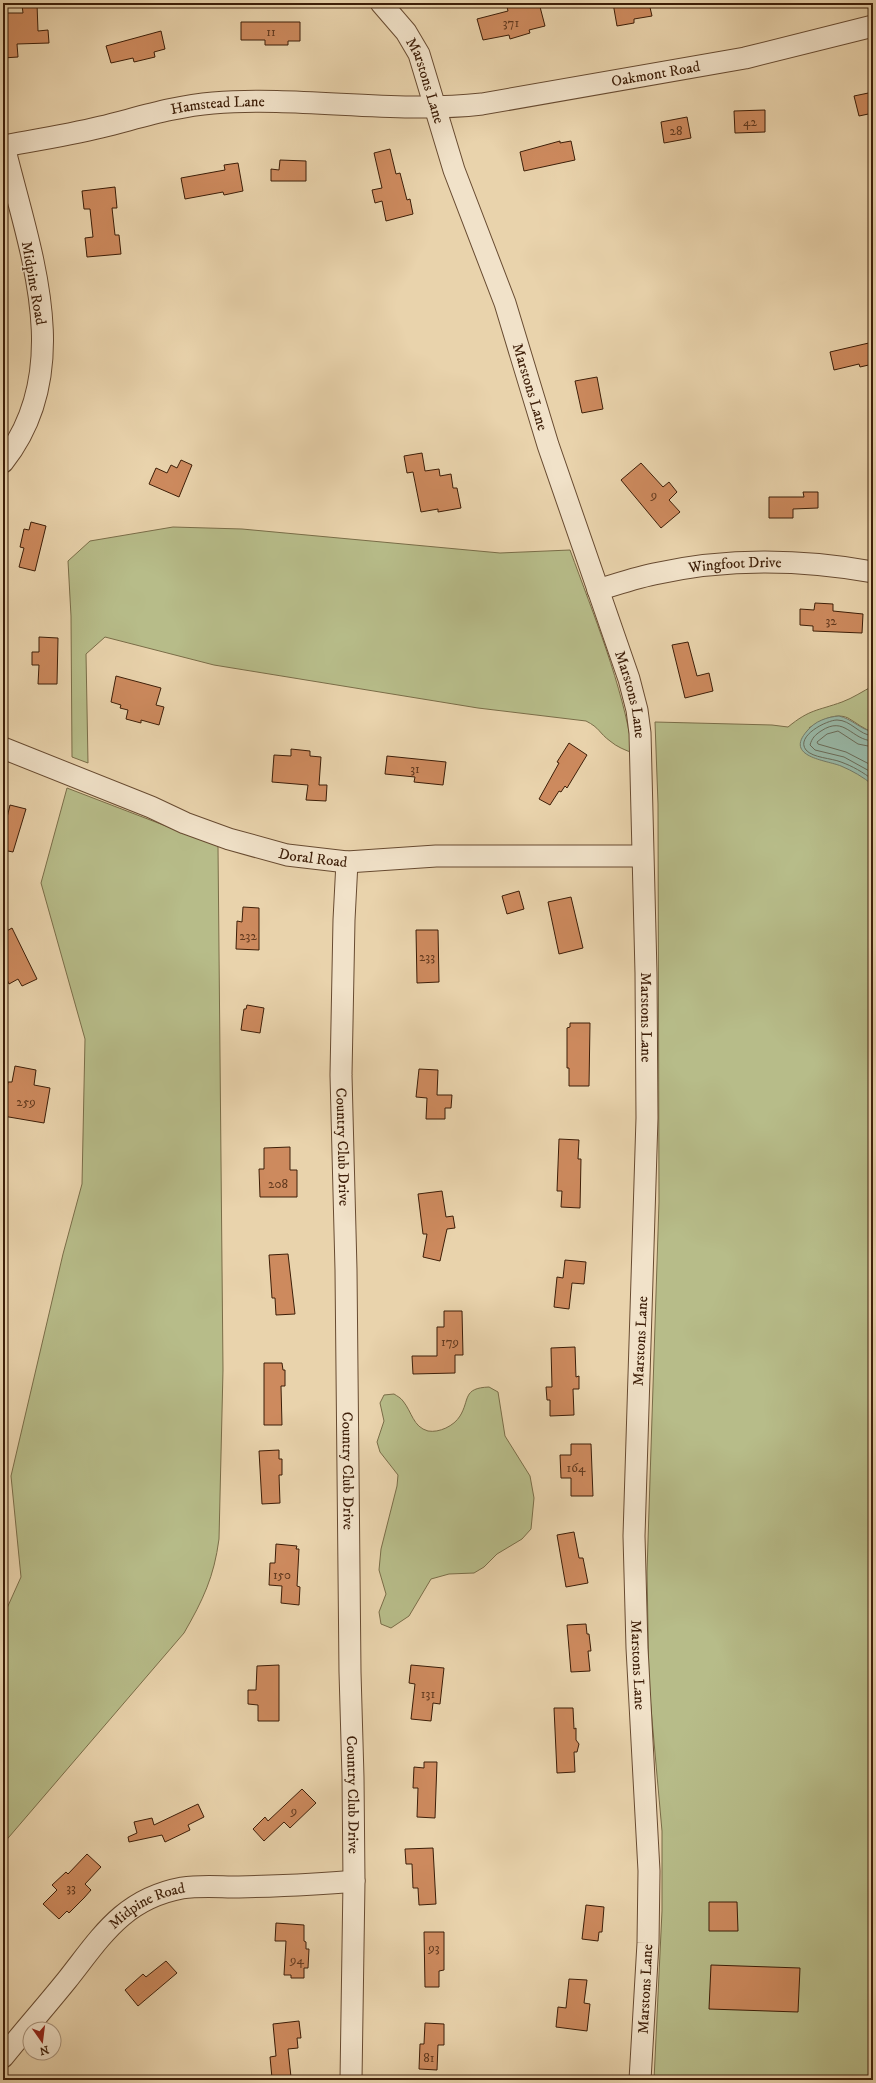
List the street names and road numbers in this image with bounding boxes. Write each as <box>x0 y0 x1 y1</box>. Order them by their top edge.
street label: Marstons Lane <box>401 34 448 126</box>
street label: Oakmont Road <box>610 57 702 91</box>
street label: Hamstead Lane <box>169 92 265 119</box>
street label: Midpine Road <box>17 240 50 327</box>
street label: Marstons Lane <box>508 341 552 433</box>
street label: Wingfoot Drive <box>686 553 782 578</box>
street label: Marstons Lane <box>610 648 649 739</box>
street label: Doral Road <box>276 844 349 872</box>
street label: Marstons Lane <box>636 972 656 1062</box>
street label: Country Club Drive <box>331 1087 353 1206</box>
street label: Marstons Lane <box>629 1296 652 1386</box>
street label: Country Club Drive <box>337 1412 358 1530</box>
street label: Marstons Lane <box>626 1620 649 1711</box>
street label: Country Club Drive <box>342 1735 363 1854</box>
street label: Midpine Road <box>105 1879 187 1933</box>
street label: Marstons Lane <box>634 1944 657 2034</box>

